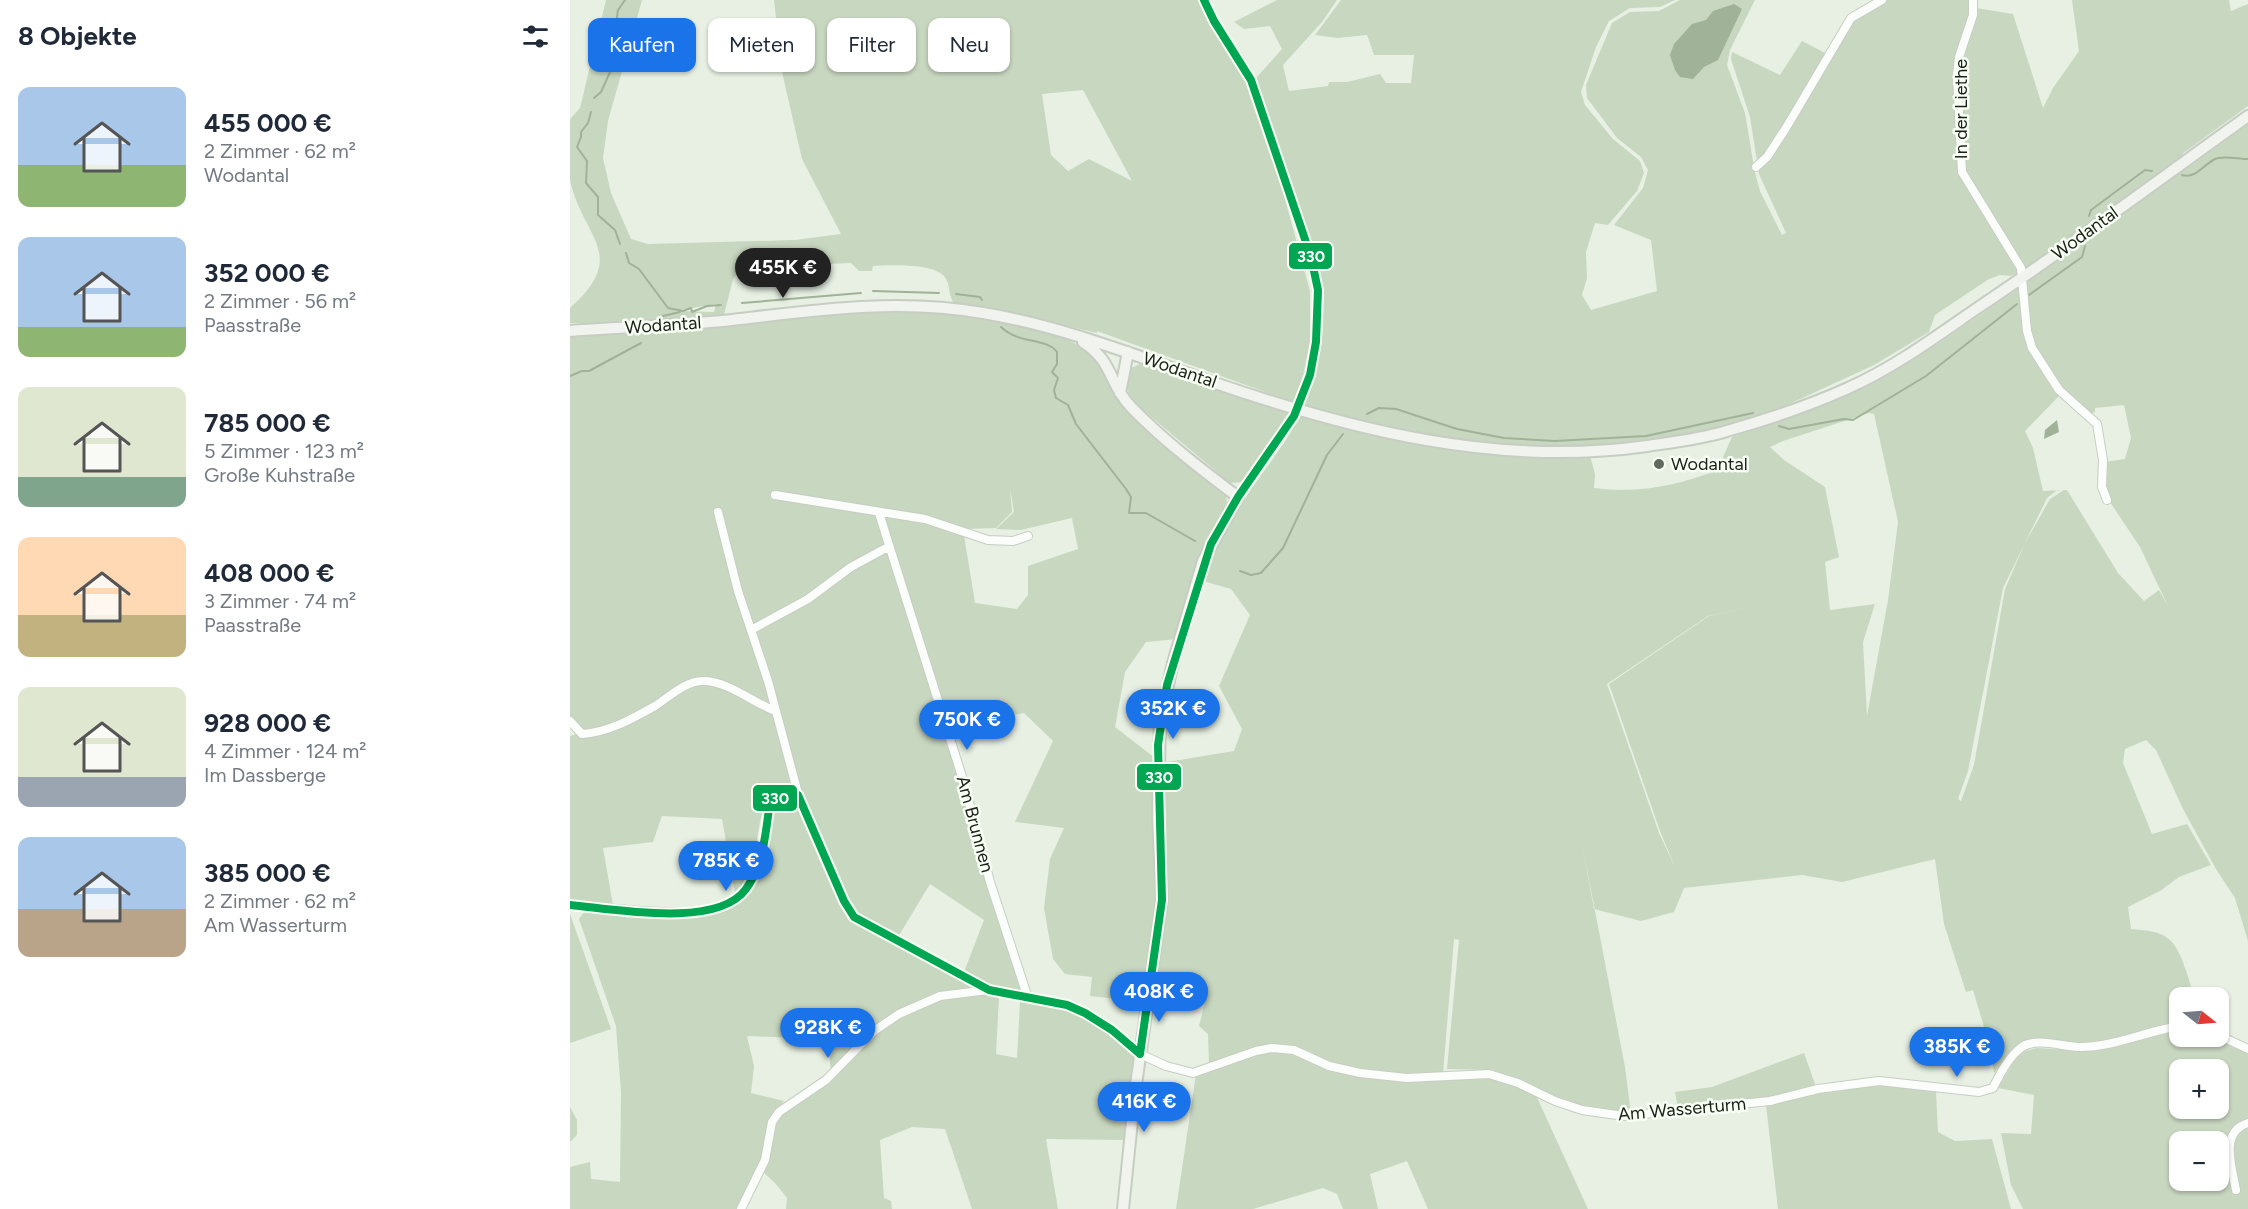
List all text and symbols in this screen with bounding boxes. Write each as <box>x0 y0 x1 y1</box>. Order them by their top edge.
chip: Kaufen <box>588 18 696 72</box>
chip: Mieten <box>708 18 815 72</box>
chip: Filter <box>827 18 916 72</box>
chip: Neu <box>928 18 1010 72</box>
text: 8 Objekte <box>18 20 137 52</box>
icon: filters <box>519 20 552 53</box>
street label: In der Liethe <box>1950 59 1972 159</box>
text: 455 000 € <box>204 107 332 139</box>
icon: home <box>66 111 138 183</box>
text: 2 Zimmer · 62 m² <box>204 139 356 163</box>
text: Wodantal <box>204 163 289 187</box>
street label: Wodantal <box>2048 202 2122 264</box>
line badge: 330 <box>1288 242 1333 270</box>
text: 330 <box>1297 247 1325 266</box>
pin: 455K € <box>734 248 832 299</box>
text: 455K € <box>749 255 817 279</box>
text: 352 000 € <box>204 257 330 289</box>
icon: home <box>66 261 138 333</box>
text: 2 Zimmer · 56 m² <box>204 289 356 313</box>
street label: Wodantal <box>624 311 702 339</box>
text: Paasstraße <box>204 313 301 337</box>
street label: Wodantal <box>1140 347 1220 393</box>
text: 785 000 € <box>204 407 330 439</box>
icon: home <box>66 411 138 483</box>
text: 5 Zimmer · 123 m² <box>204 439 364 463</box>
place label: Wodantal <box>1671 453 1748 475</box>
marker: Wodantal <box>1652 457 1666 471</box>
text: Große Kuhstraße <box>204 463 355 487</box>
text: 408 000 € <box>204 557 334 589</box>
icon: home <box>66 561 138 633</box>
text: 3 Zimmer · 74 m² <box>204 589 356 613</box>
text: Paasstraße <box>204 613 301 637</box>
pin: 352K € <box>1124 689 1222 740</box>
text: 352K € <box>1140 696 1206 720</box>
pin: 750K € <box>918 700 1016 751</box>
text: 928 000 € <box>204 707 331 739</box>
text: 750K € <box>933 707 1001 731</box>
icon: home <box>66 711 138 783</box>
text: 4 Zimmer · 124 m² <box>204 739 367 763</box>
text: Im Dassberge <box>204 763 326 787</box>
line badge: 330 <box>1136 763 1182 791</box>
text: 330 <box>1145 768 1173 787</box>
street label: Am Brunnen <box>952 773 998 875</box>
line badge: 330 <box>752 784 798 812</box>
text: 330 <box>761 789 789 808</box>
pin: 785K € <box>677 841 775 892</box>
text: 785K € <box>693 848 759 872</box>
text: 385 000 € <box>204 857 330 889</box>
icon: home <box>66 861 138 933</box>
text: 2 Zimmer · 62 m² <box>204 889 356 913</box>
text: Am Wasserturm <box>204 913 347 937</box>
pin: 408K € <box>1110 972 1208 1023</box>
text: 408K € <box>1124 979 1194 1003</box>
north arrow <box>2169 987 2229 1047</box>
map controls <box>2169 987 2229 1191</box>
pin: 928K € <box>779 1008 877 1059</box>
text: 928K € <box>794 1015 862 1039</box>
pin: 385K € <box>1908 1027 2006 1078</box>
text: 385K € <box>1924 1034 1990 1058</box>
button: + <box>2169 1059 2229 1119</box>
pin: 416K € <box>1095 1082 1193 1133</box>
text: 416K € <box>1112 1089 1176 1113</box>
street label: Am Wasserturm <box>1617 1092 1747 1126</box>
button: − <box>2169 1131 2229 1191</box>

